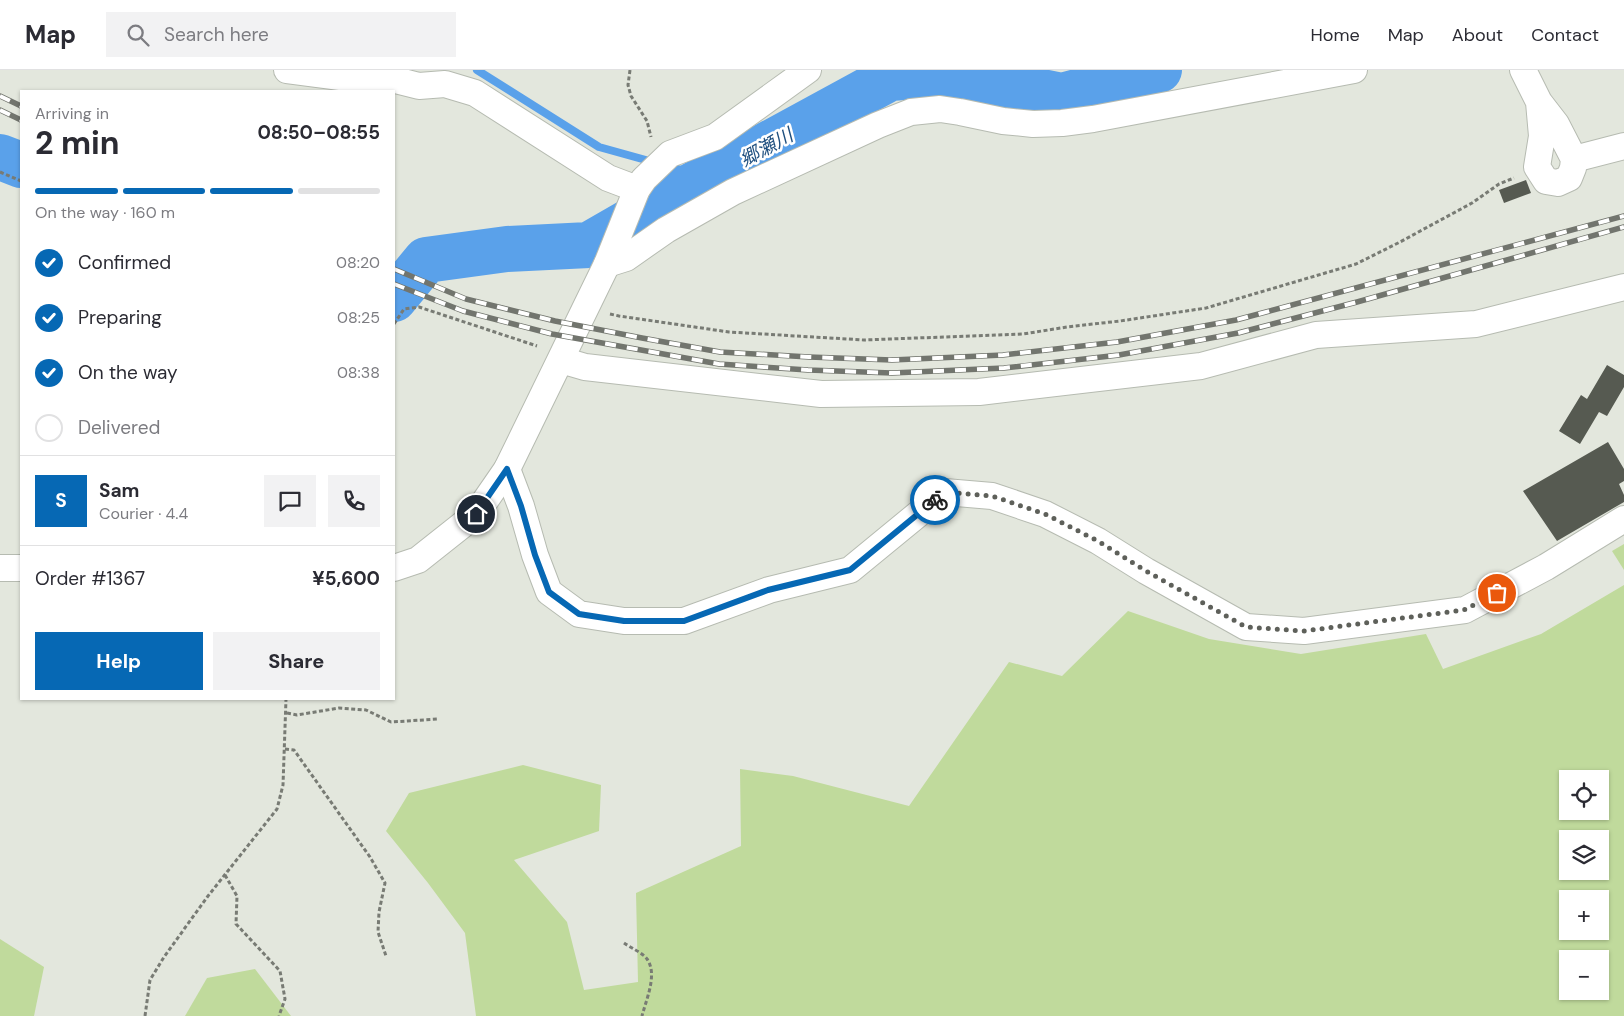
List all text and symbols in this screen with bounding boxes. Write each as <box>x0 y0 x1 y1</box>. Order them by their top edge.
search box <box>106 12 456 57</box>
text: Map <box>25 19 76 50</box>
icon: search <box>124 21 152 49</box>
text: Search here <box>164 22 269 47</box>
text: Home <box>1310 23 1360 47</box>
text: Map <box>1388 23 1424 47</box>
text: About <box>1452 23 1503 47</box>
text: Contact <box>1531 23 1599 47</box>
text: Arriving in <box>35 103 109 124</box>
text: 08:50–08:55 <box>257 120 380 145</box>
text: 2 min <box>35 122 120 164</box>
water label: 郷瀬川 <box>735 122 799 172</box>
text: On the way · 160 m <box>35 202 175 223</box>
icon: check <box>35 249 63 277</box>
text: Confirmed <box>78 250 171 275</box>
text: 08:20 <box>336 252 380 273</box>
icon: check <box>35 304 63 332</box>
text: Preparing <box>78 305 162 330</box>
text: 08:25 <box>337 307 380 328</box>
icon: check <box>35 359 63 387</box>
text: On the way <box>78 360 178 385</box>
text: 08:38 <box>337 362 380 383</box>
text: Delivered <box>78 415 160 440</box>
button: chat <box>264 475 316 527</box>
button: phone <box>328 475 380 527</box>
courier <box>910 475 960 525</box>
text: Sam <box>99 478 140 503</box>
icon: bike <box>921 486 949 514</box>
text: S <box>55 488 67 513</box>
pin <box>455 493 497 535</box>
icon: home <box>462 500 490 528</box>
text: Courier · 4.4 <box>99 503 188 524</box>
text: Order #1367 <box>35 566 145 591</box>
text: ¥5,600 <box>312 566 380 591</box>
pin <box>1476 572 1518 614</box>
icon: bag <box>1483 579 1511 607</box>
button: Help <box>35 632 203 690</box>
button: Share <box>213 632 380 690</box>
map controls <box>1559 770 1609 1000</box>
button: locate <box>1559 770 1609 820</box>
button: layers <box>1559 830 1609 880</box>
button: + <box>1559 890 1609 940</box>
button: − <box>1559 950 1609 1000</box>

